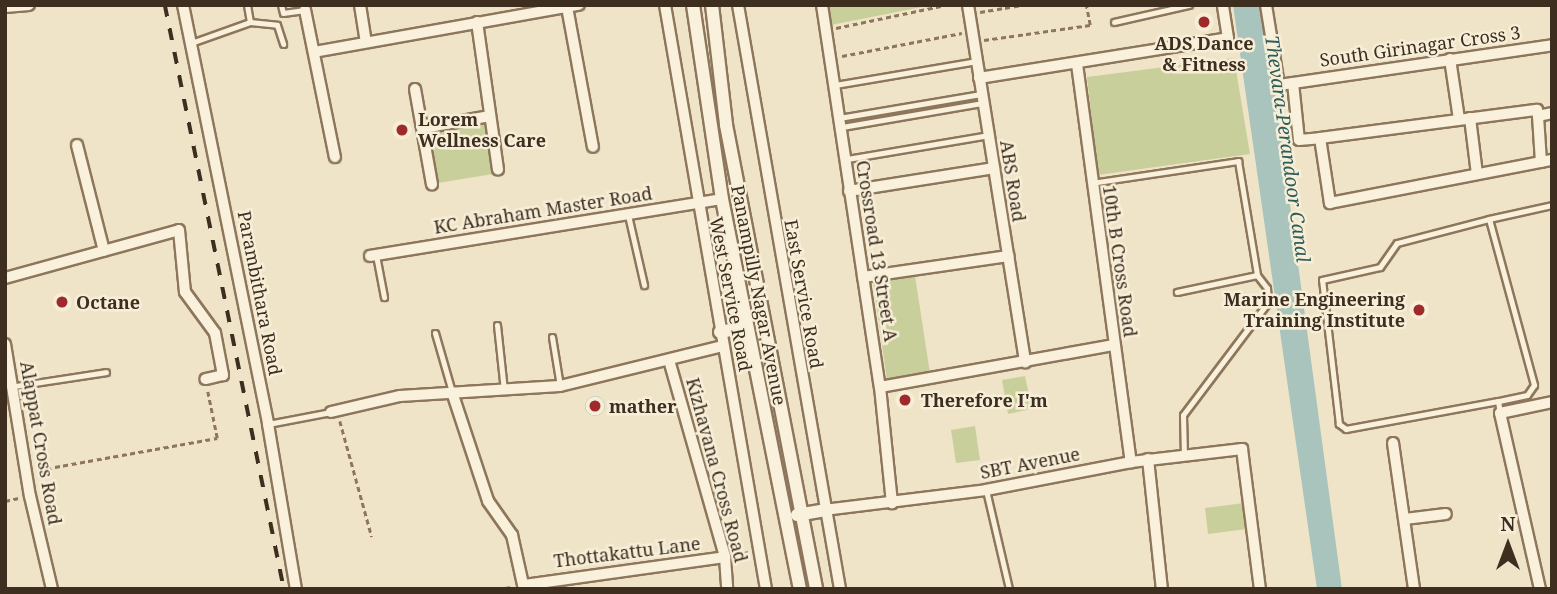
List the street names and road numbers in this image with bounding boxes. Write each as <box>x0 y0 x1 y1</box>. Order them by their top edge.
street label: South Girinagar Cross 3 <box>1318 21 1522 71</box>
street label: ABS Road <box>996 139 1030 223</box>
street label: Crossroad 13 Street A <box>852 159 902 343</box>
street label: KC Abraham Master Road <box>432 182 654 238</box>
street label: Panampilly Nagar Avenue <box>727 183 791 407</box>
street label: 10th B Cross Road <box>1099 184 1141 338</box>
street label: Parambithara Road <box>233 209 287 377</box>
street label: West Service Road <box>705 215 757 373</box>
street label: East Service Road <box>780 218 828 370</box>
street label: Alappat Cross Road <box>16 359 66 527</box>
street label: Kizhavana Cross Road <box>682 375 752 565</box>
street label: SBT Avenue <box>978 443 1082 483</box>
street label: Thottakattu Lane <box>552 532 702 572</box>

